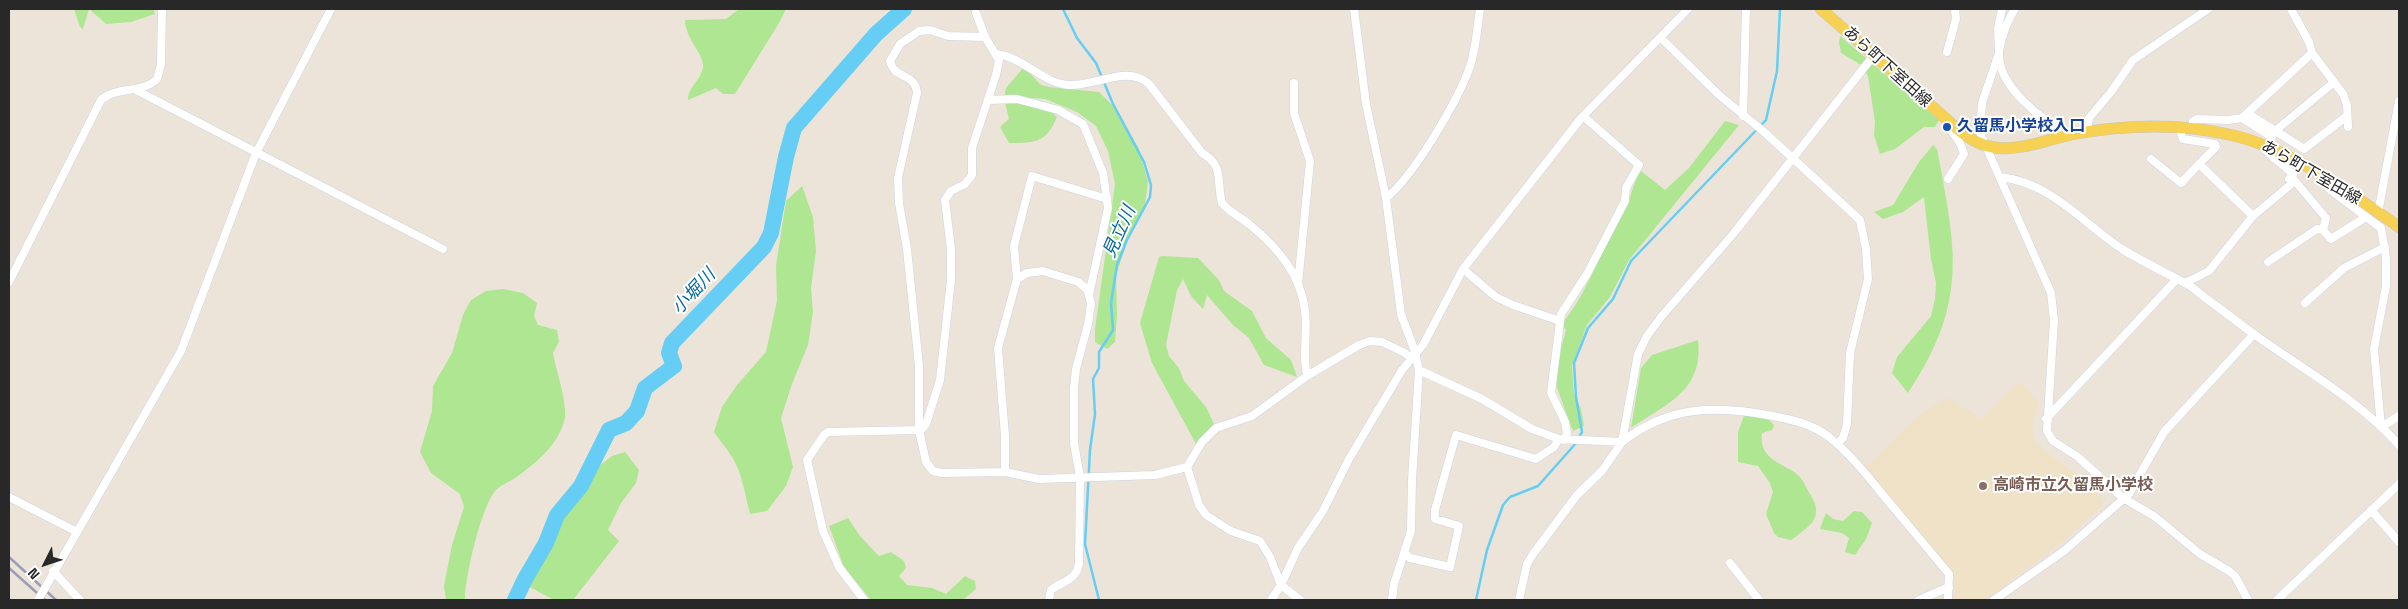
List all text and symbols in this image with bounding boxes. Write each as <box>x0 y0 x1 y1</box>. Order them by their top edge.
street label: あら町下室田線 <box>1839 22 1935 112</box>
place label: 久留馬小学校入口 <box>1957 117 2085 137</box>
marker: 久留馬小学校入口 <box>1941 121 1953 133</box>
street label: あら町下室田線 <box>2258 137 2364 209</box>
water label: 見立川 <box>1099 203 1141 261</box>
water label: 小堀川 <box>668 265 720 319</box>
place label: 高崎市立久留馬小学校 <box>1993 476 2153 496</box>
marker: 高崎市立久留馬小学校 <box>1977 480 1989 492</box>
north arrow <box>20 539 70 589</box>
text: N <box>24 564 44 583</box>

